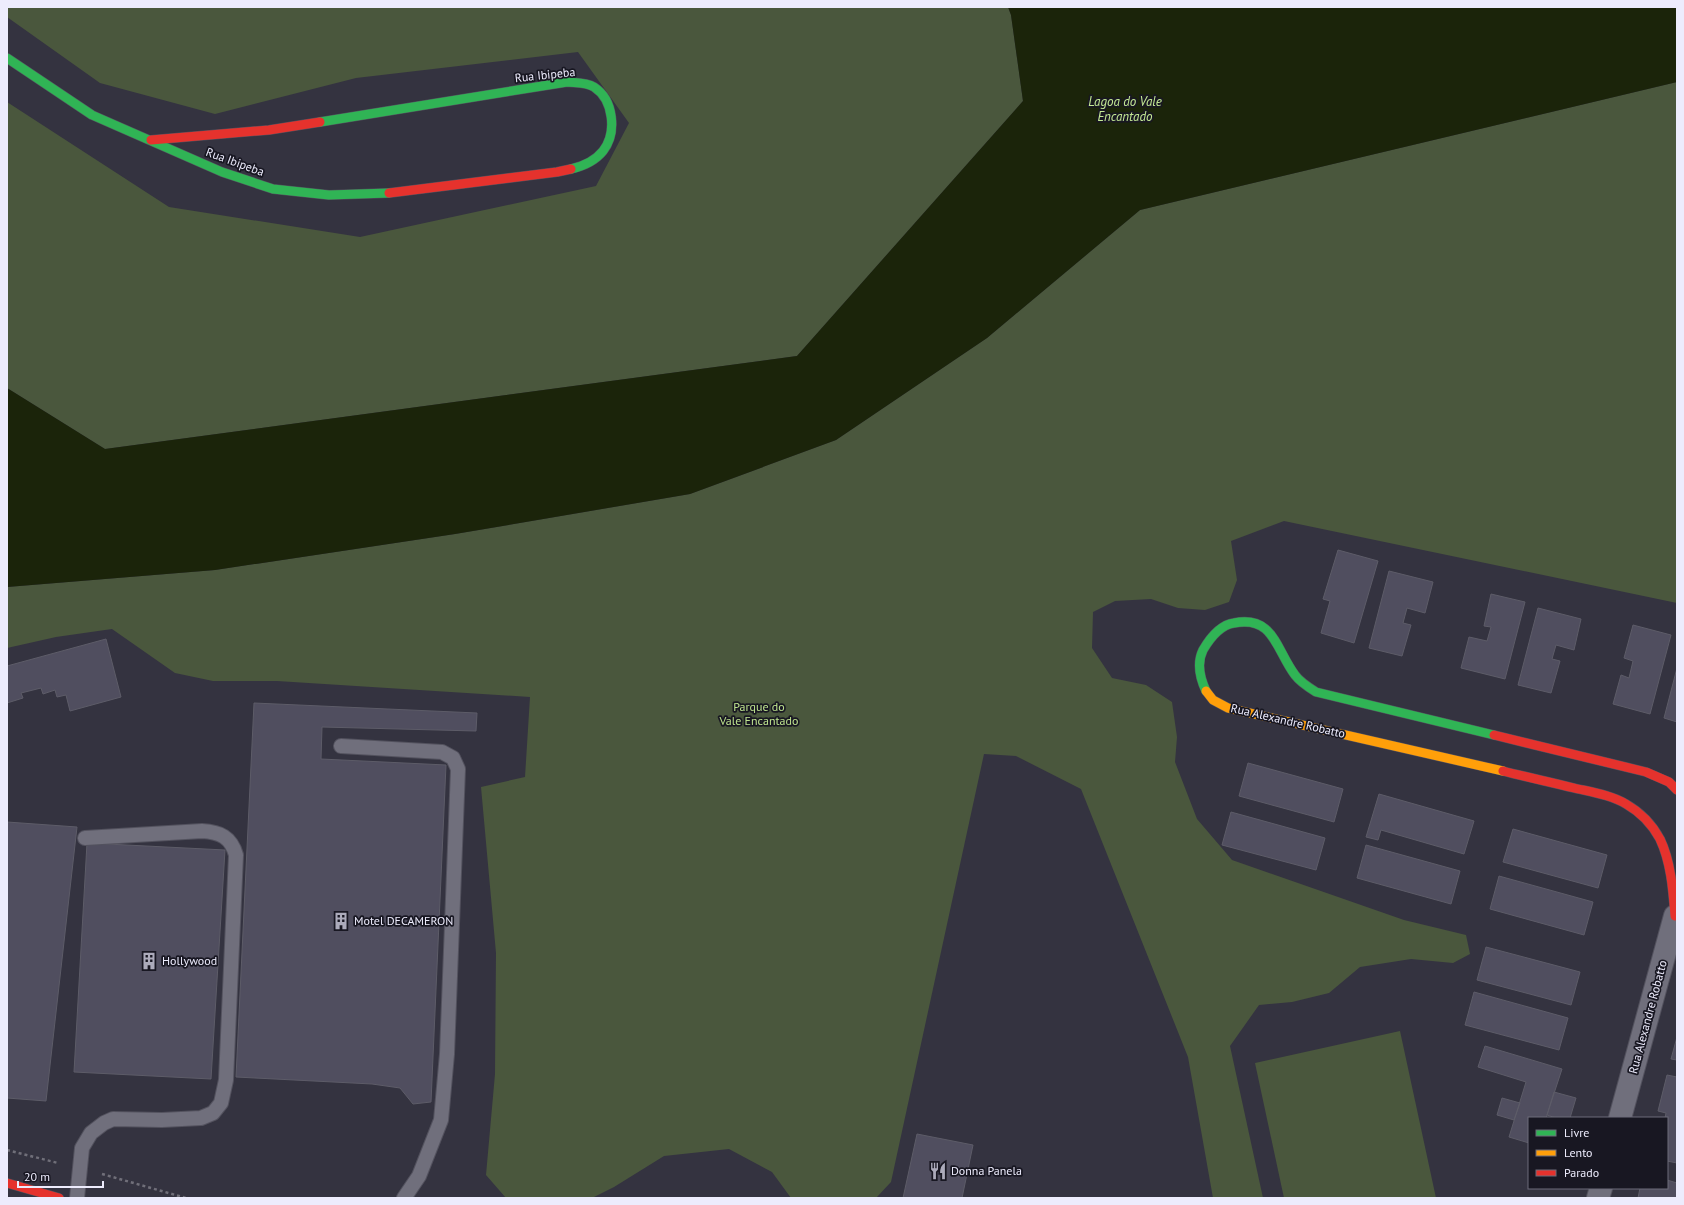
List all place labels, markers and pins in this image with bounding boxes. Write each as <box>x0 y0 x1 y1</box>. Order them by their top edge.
building icon: Motel DECAMERON <box>331 911 351 931</box>
place label: Motel DECAMERON <box>354 913 453 928</box>
building icon: Hollywood <box>139 951 159 971</box>
place label: Hollywood <box>162 953 217 968</box>
restaurant icon: Donna Panela <box>928 1161 948 1181</box>
place label: Donna Panela <box>951 1163 1022 1178</box>

